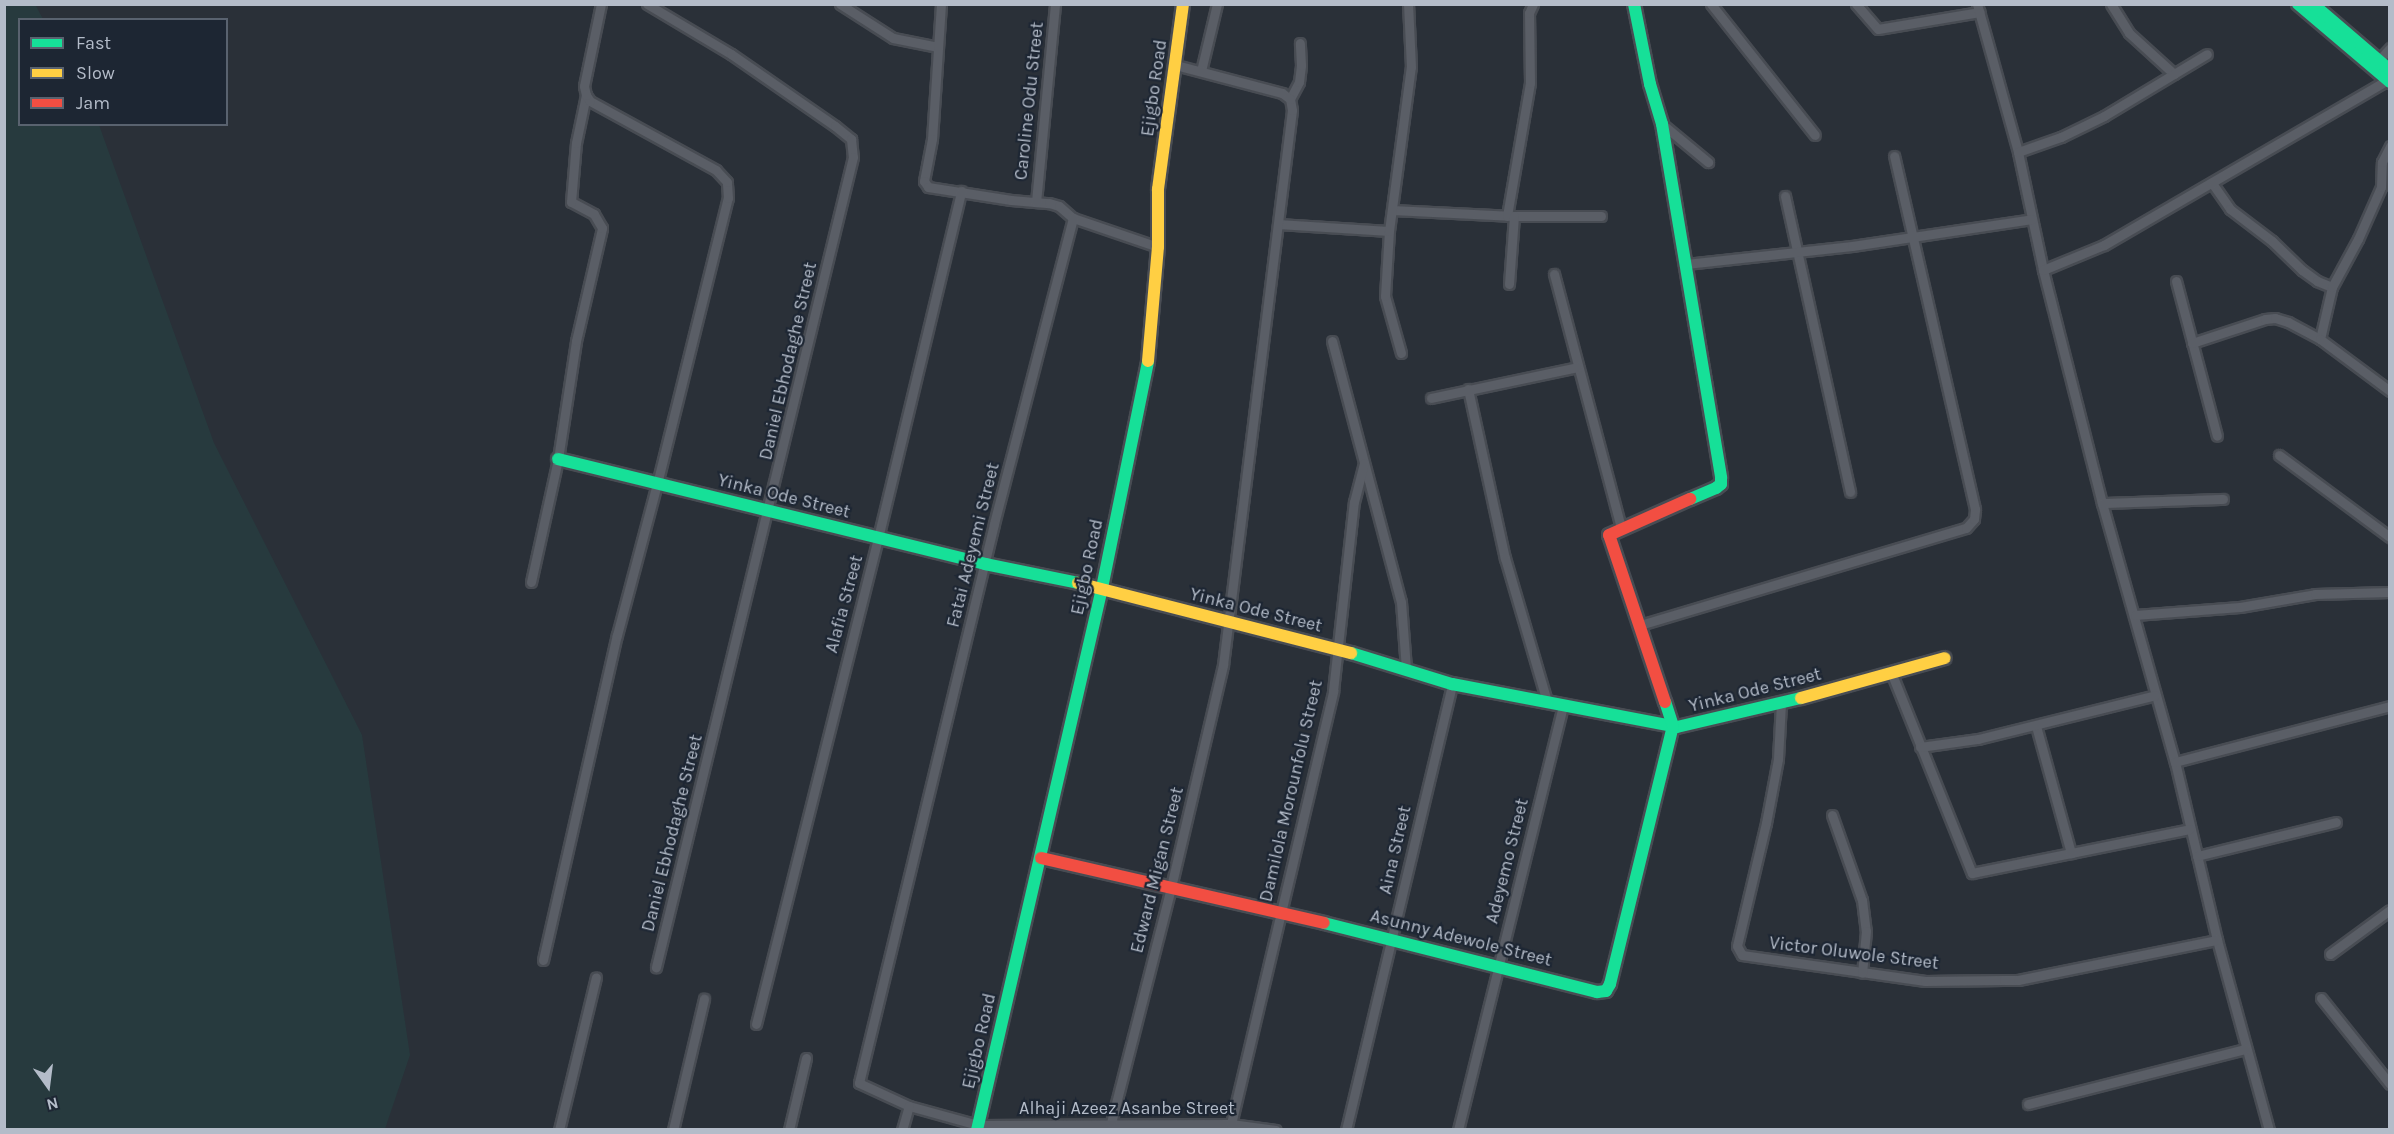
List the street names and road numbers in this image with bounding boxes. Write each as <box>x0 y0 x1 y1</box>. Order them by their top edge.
street label: Caroline Odu Street <box>1010 21 1048 181</box>
street label: Ejigbo Road <box>1137 38 1171 138</box>
street label: Daniel Ebhodaghe Street <box>755 260 821 462</box>
street label: Fatai Adeyemi Street <box>942 460 1004 630</box>
street label: Yinka Ode Street <box>716 469 852 523</box>
street label: Ejigbo Road <box>1066 517 1108 617</box>
street label: Alafia Street <box>821 553 867 655</box>
street label: Yinka Ode Street <box>1188 583 1324 637</box>
street label: Yinka Ode Street <box>1687 663 1823 717</box>
street label: Damilola Morounfolu Street <box>1255 678 1327 904</box>
street label: Daniel Ebhodaghe Street <box>637 732 707 934</box>
street label: Edward Migan Street <box>1126 785 1188 955</box>
street label: Adeyemo Street <box>1481 796 1533 926</box>
street label: Aina Street <box>1374 804 1416 896</box>
street label: Asunny Adewole Street <box>1368 905 1554 971</box>
street label: Victor Oluwole Street <box>1768 932 1940 974</box>
street label: Ejigbo Road <box>958 991 1000 1091</box>
street label: Alhaji Azeez Asanbe Street <box>1019 1097 1235 1119</box>

